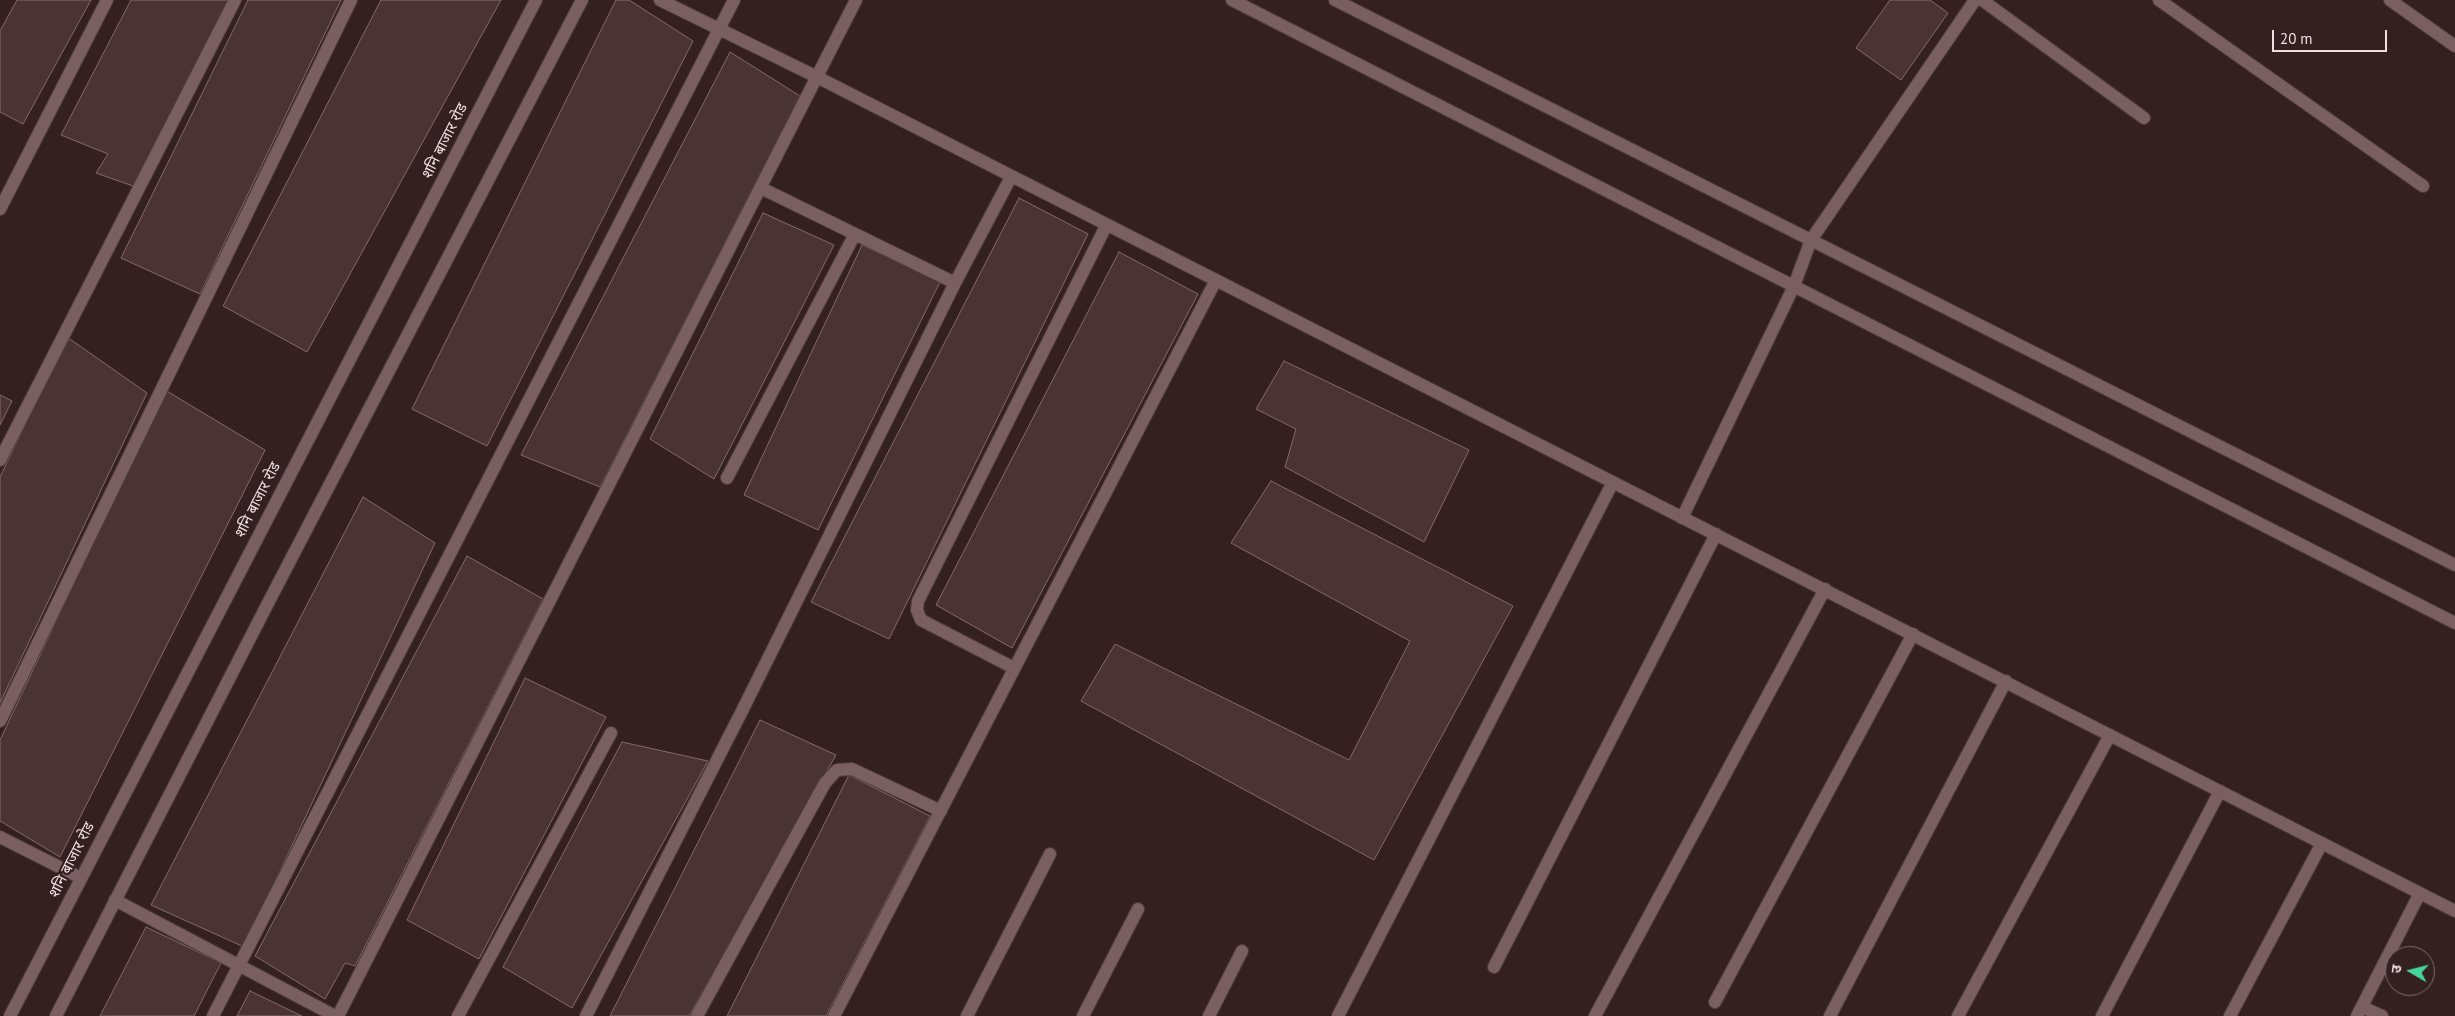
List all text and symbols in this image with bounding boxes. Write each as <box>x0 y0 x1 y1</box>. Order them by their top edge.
scale bar <box>2275 20 2390 52</box>
text: 20 m <box>2280 29 2313 48</box>
street label: शनि बाजार रोड <box>418 100 472 182</box>
street label: शनि बाजार रोड <box>231 459 285 541</box>
street label: शनि बाजार रोड <box>45 819 99 901</box>
north arrow <box>2385 946 2435 996</box>
text: उ <box>2387 964 2406 974</box>

